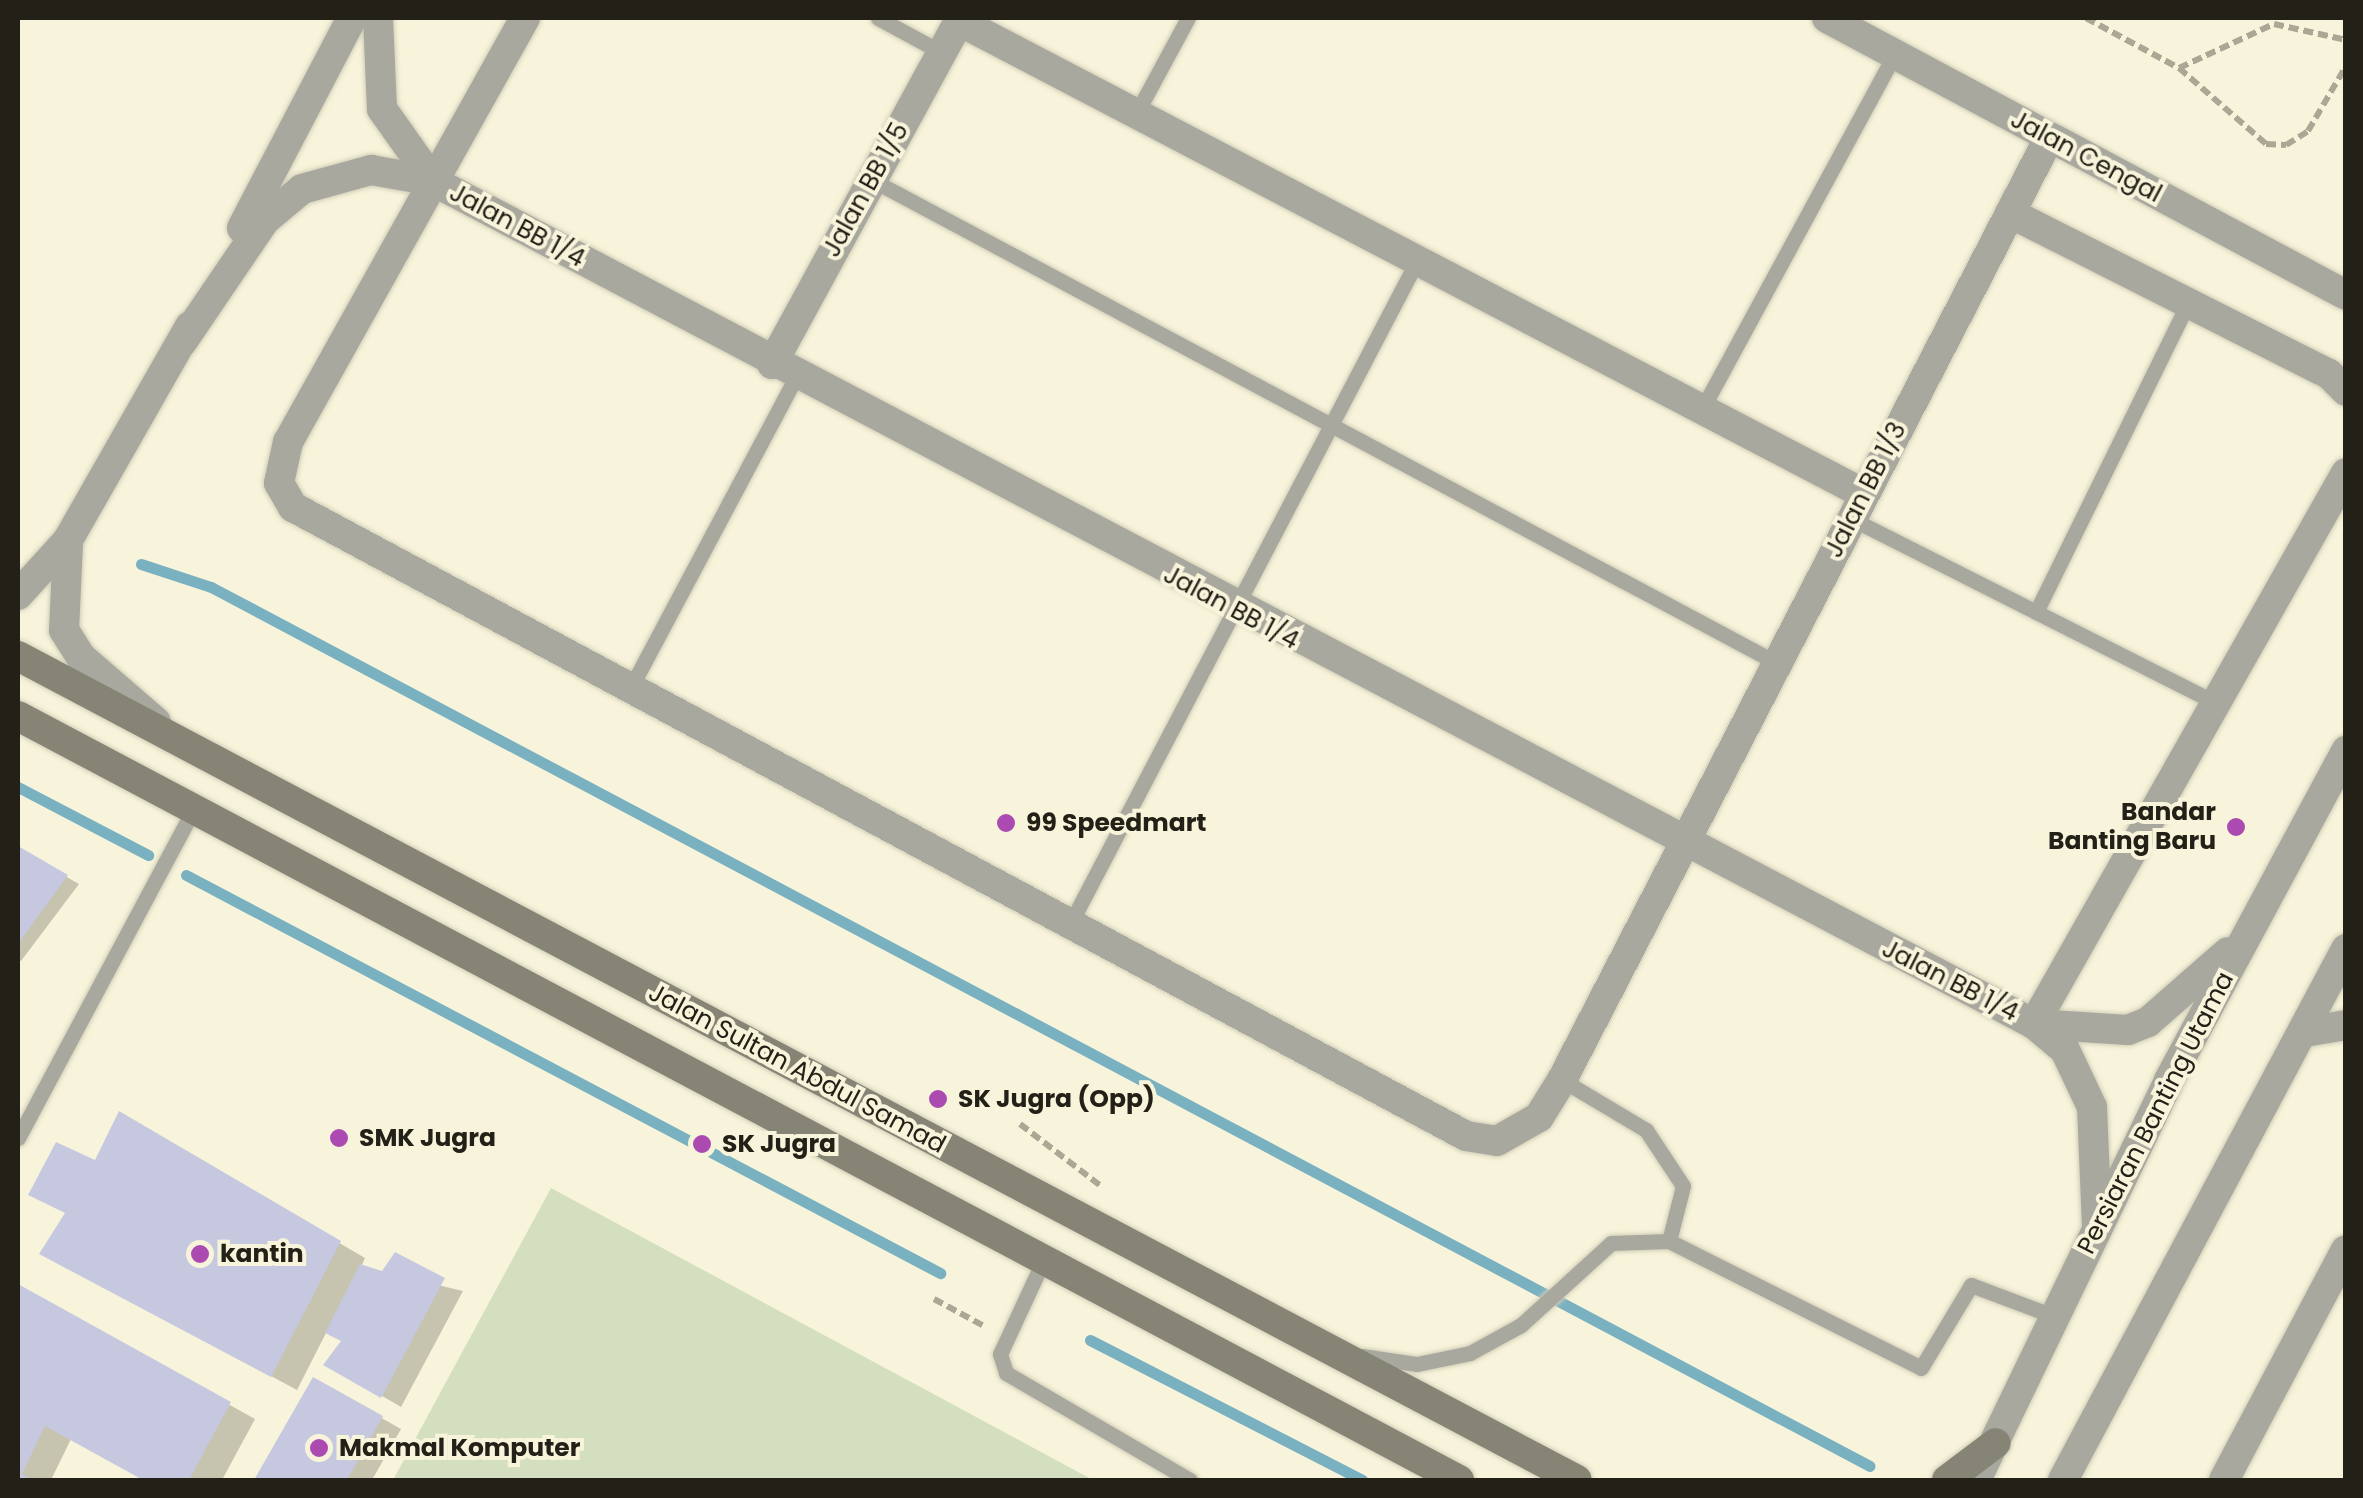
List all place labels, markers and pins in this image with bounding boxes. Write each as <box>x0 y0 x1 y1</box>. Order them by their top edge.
place label: Bandar Banting Baru <box>2048 798 2216 857</box>
place label: 99 Speedmart <box>1026 808 1206 838</box>
marker: 99 Speedmart <box>995 812 1017 834</box>
marker: Bandar Banting Baru <box>2225 816 2247 838</box>
place label: SK Jugra (Opp) <box>958 1084 1155 1114</box>
marker: SK Jugra (Opp) <box>927 1088 949 1110</box>
place label: SMK Jugra <box>359 1123 496 1153</box>
marker: SMK Jugra <box>328 1127 350 1149</box>
place label: SK Jugra <box>722 1129 836 1159</box>
marker: SK Jugra <box>691 1133 713 1155</box>
place label: kantin <box>220 1239 304 1269</box>
marker: kantin <box>189 1243 211 1265</box>
place label: Makmal Komputer <box>339 1433 580 1463</box>
marker: Makmal Komputer <box>308 1437 330 1459</box>

